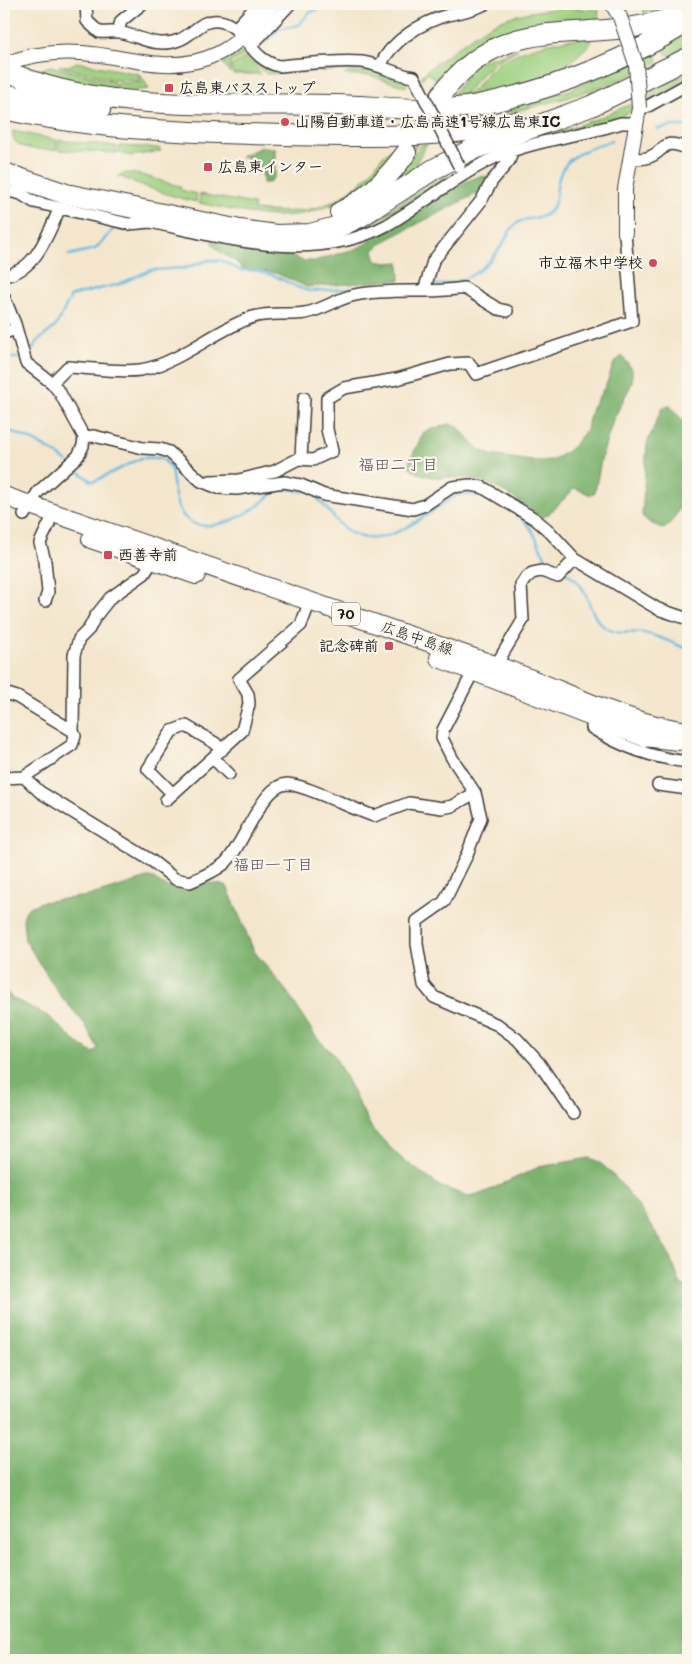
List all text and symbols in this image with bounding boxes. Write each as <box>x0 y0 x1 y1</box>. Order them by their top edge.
place label: 広島東バスストップ <box>179 77 315 97</box>
marker: 広島東バスストップ <box>163 82 175 94</box>
place label: 山陽自動車道・広島高速1号線広島東IC <box>295 111 560 131</box>
marker: 山陽自動車道・広島高速1号線広島東IC <box>279 116 291 128</box>
place label: 広島東インター <box>218 156 323 176</box>
marker: 広島東インター <box>202 161 214 173</box>
place label: 市立福木中学校 <box>538 252 643 272</box>
marker: 市立福木中学校 <box>647 257 659 269</box>
district label: 福田二丁目 <box>358 453 438 474</box>
place label: 西善寺前 <box>118 544 178 564</box>
marker: 西善寺前 <box>102 549 114 561</box>
road number: 70 <box>332 602 360 626</box>
street label: 広島中島線 <box>379 615 456 659</box>
place label: 記念碑前 <box>319 635 379 655</box>
marker: 記念碑前 <box>383 640 395 652</box>
district label: 福田一丁目 <box>233 853 313 874</box>

